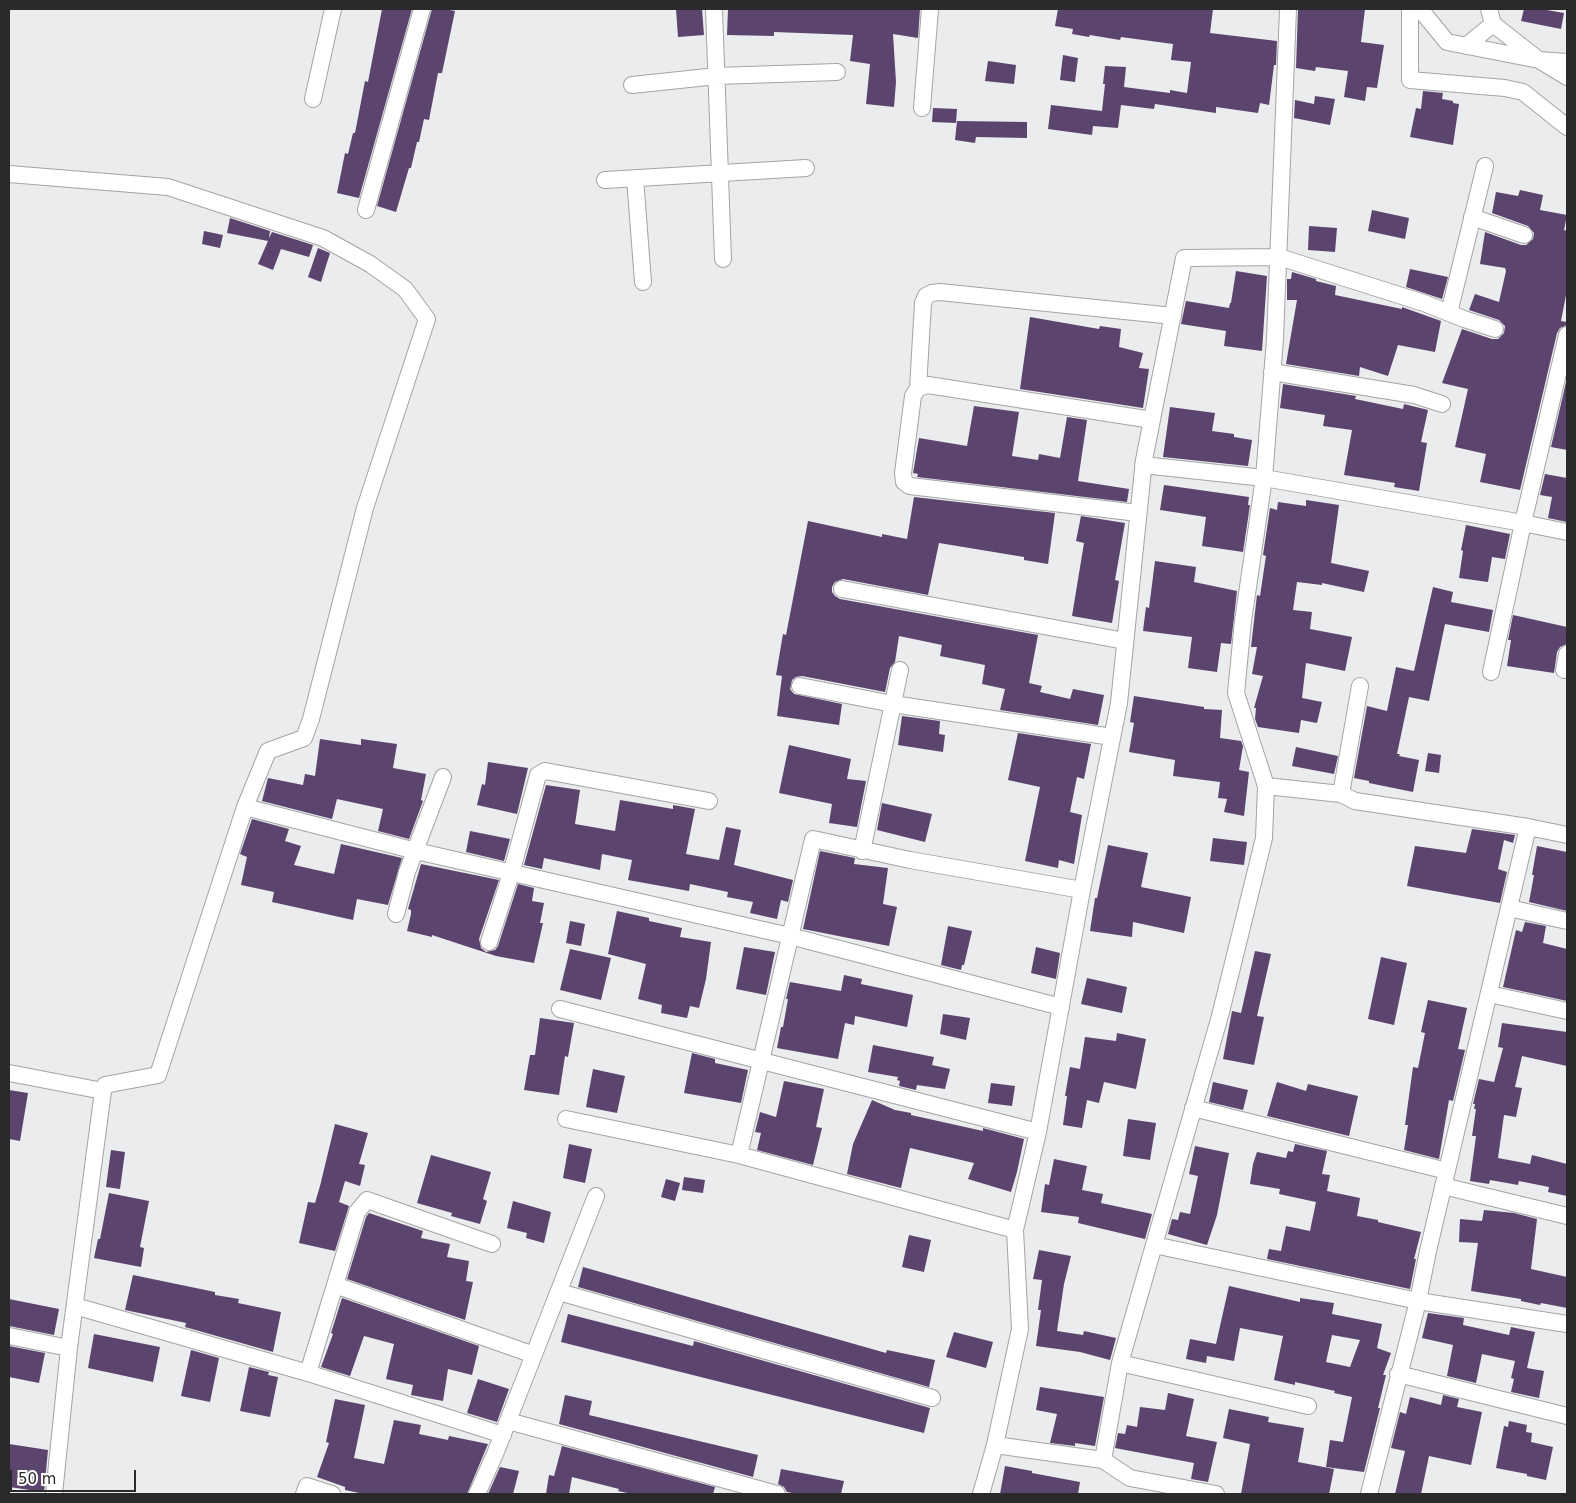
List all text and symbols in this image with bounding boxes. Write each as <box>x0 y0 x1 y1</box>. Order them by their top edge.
scale bar <box>12 1460 139 1492</box>
text: 50 m <box>18 1470 56 1488</box>

